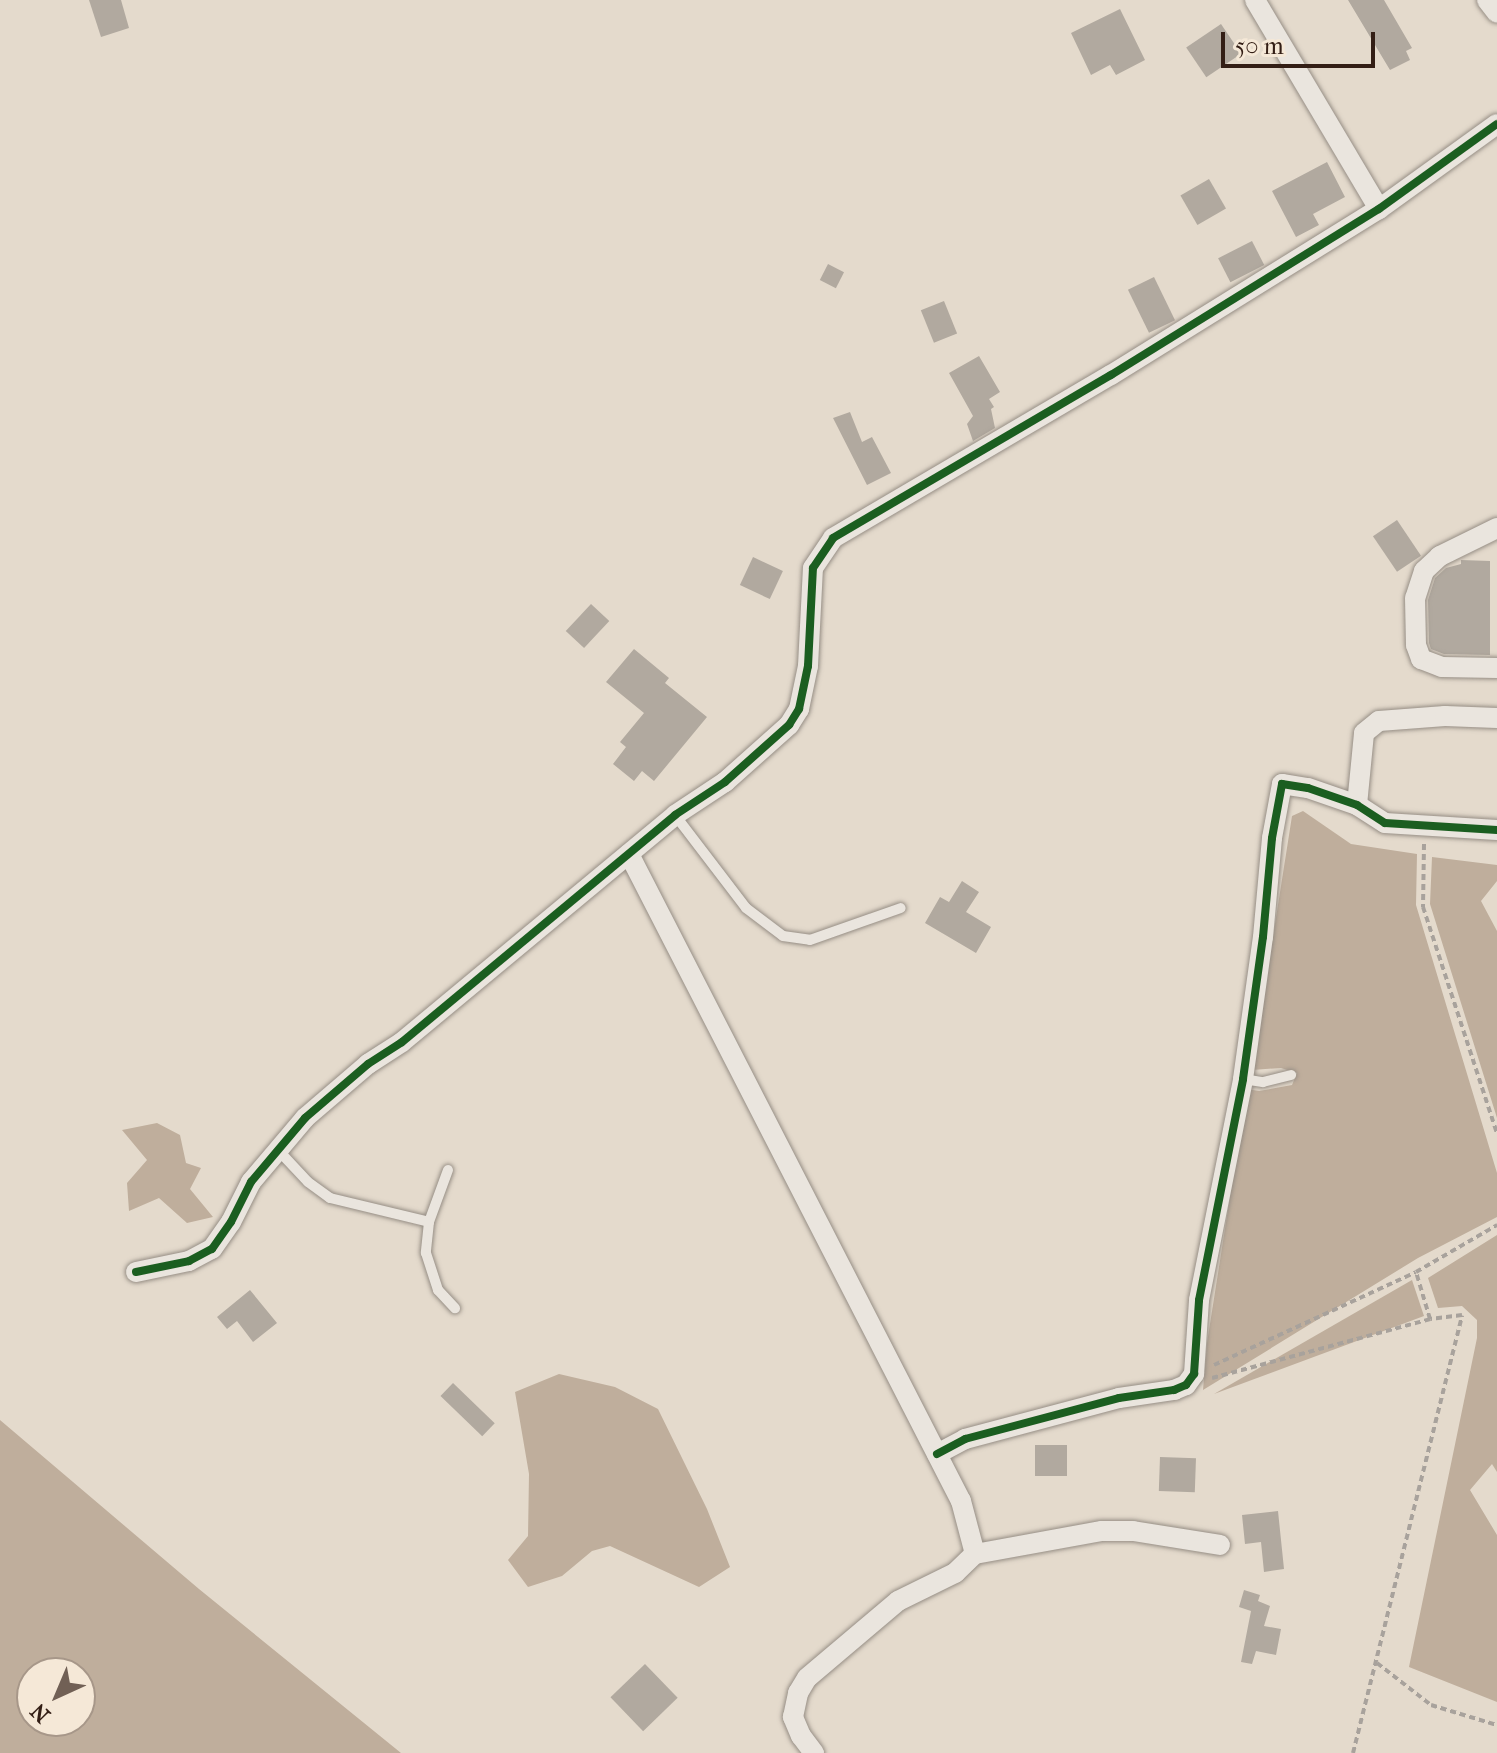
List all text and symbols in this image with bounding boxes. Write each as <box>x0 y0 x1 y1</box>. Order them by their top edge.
scale bar <box>1225 16 1379 66</box>
text: 50 m <box>1235 32 1284 60</box>
north arrow <box>16 1657 96 1737</box>
text: N <box>26 1698 56 1728</box>

